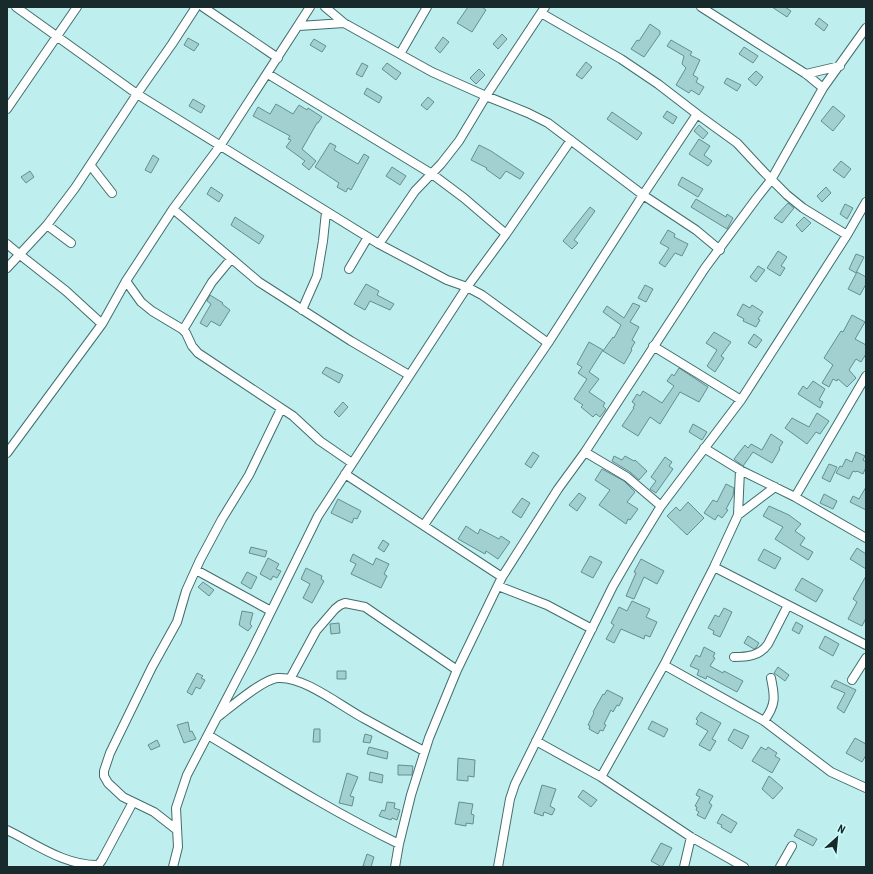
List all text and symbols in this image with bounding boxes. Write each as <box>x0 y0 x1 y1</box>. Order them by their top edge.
north arrow <box>817 818 857 858</box>
text: N <box>835 822 847 837</box>

